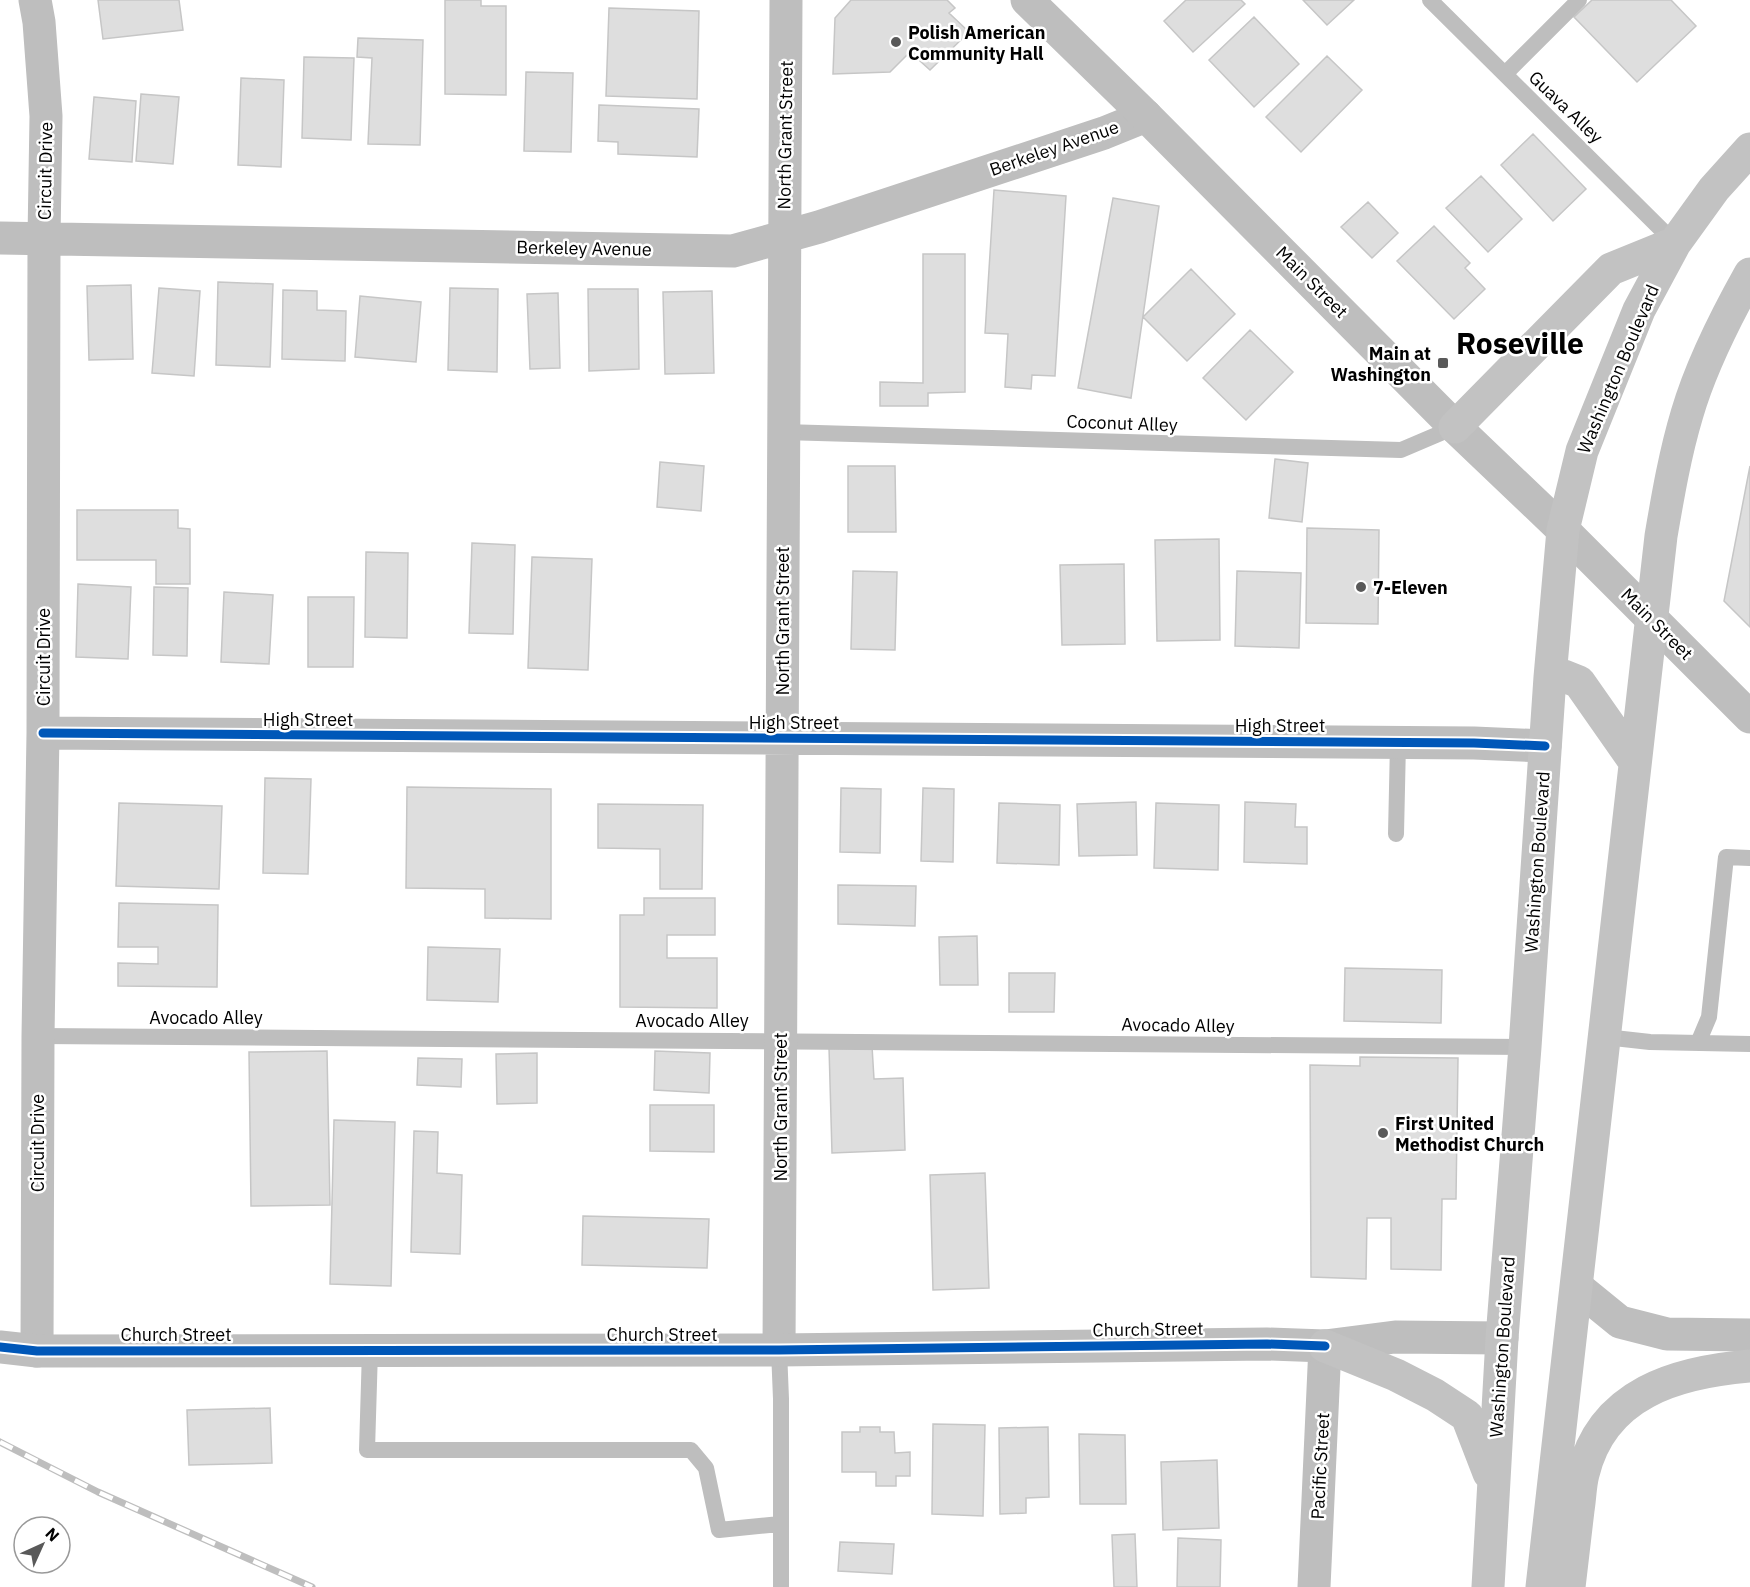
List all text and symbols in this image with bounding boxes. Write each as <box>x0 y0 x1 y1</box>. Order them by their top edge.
place label: Polish American Community Hall <box>908 21 1045 65</box>
marker: Polish American Community Hall <box>889 35 903 49</box>
street label: North Grant Street <box>772 60 798 210</box>
street label: Guava Alley <box>1524 66 1608 148</box>
street label: Berkeley Avenue <box>986 115 1122 181</box>
street label: Circuit Drive <box>33 122 57 220</box>
street label: Berkeley Avenue <box>516 235 652 261</box>
street label: Main Street <box>1271 241 1353 323</box>
street label: Washington Boulevard <box>1572 281 1664 457</box>
district label: Roseville <box>1456 323 1584 362</box>
place label: Main at Washington <box>1330 342 1431 386</box>
marker: Main at Washington <box>1436 356 1450 370</box>
street label: Coconut Alley <box>1066 410 1178 436</box>
street label: North Grant Street <box>771 546 794 696</box>
place label: 7-Eleven <box>1373 576 1448 599</box>
marker: 7-Eleven <box>1354 580 1368 594</box>
street label: Main Street <box>1616 583 1698 665</box>
street label: Circuit Drive <box>32 608 55 706</box>
street label: High Street <box>263 708 353 731</box>
street label: High Street <box>749 711 839 734</box>
street label: High Street <box>1235 714 1325 737</box>
street label: Washington Boulevard <box>1519 771 1555 953</box>
street label: Avocado Alley <box>149 1006 263 1029</box>
street label: Avocado Alley <box>635 1009 749 1032</box>
street label: Avocado Alley <box>1121 1013 1235 1037</box>
street label: North Grant Street <box>769 1032 792 1182</box>
street label: Circuit Drive <box>26 1094 49 1192</box>
place label: First United Methodist Church <box>1395 1112 1544 1156</box>
marker: First United Methodist Church <box>1376 1126 1390 1140</box>
street label: Washington Boulevard <box>1484 1256 1520 1438</box>
street label: Church Street <box>1092 1317 1204 1341</box>
street label: Church Street <box>120 1323 232 1346</box>
street label: Church Street <box>606 1323 718 1346</box>
street label: Pacific Street <box>1306 1412 1334 1520</box>
north arrow <box>12 1515 72 1575</box>
text: N <box>41 1523 64 1546</box>

